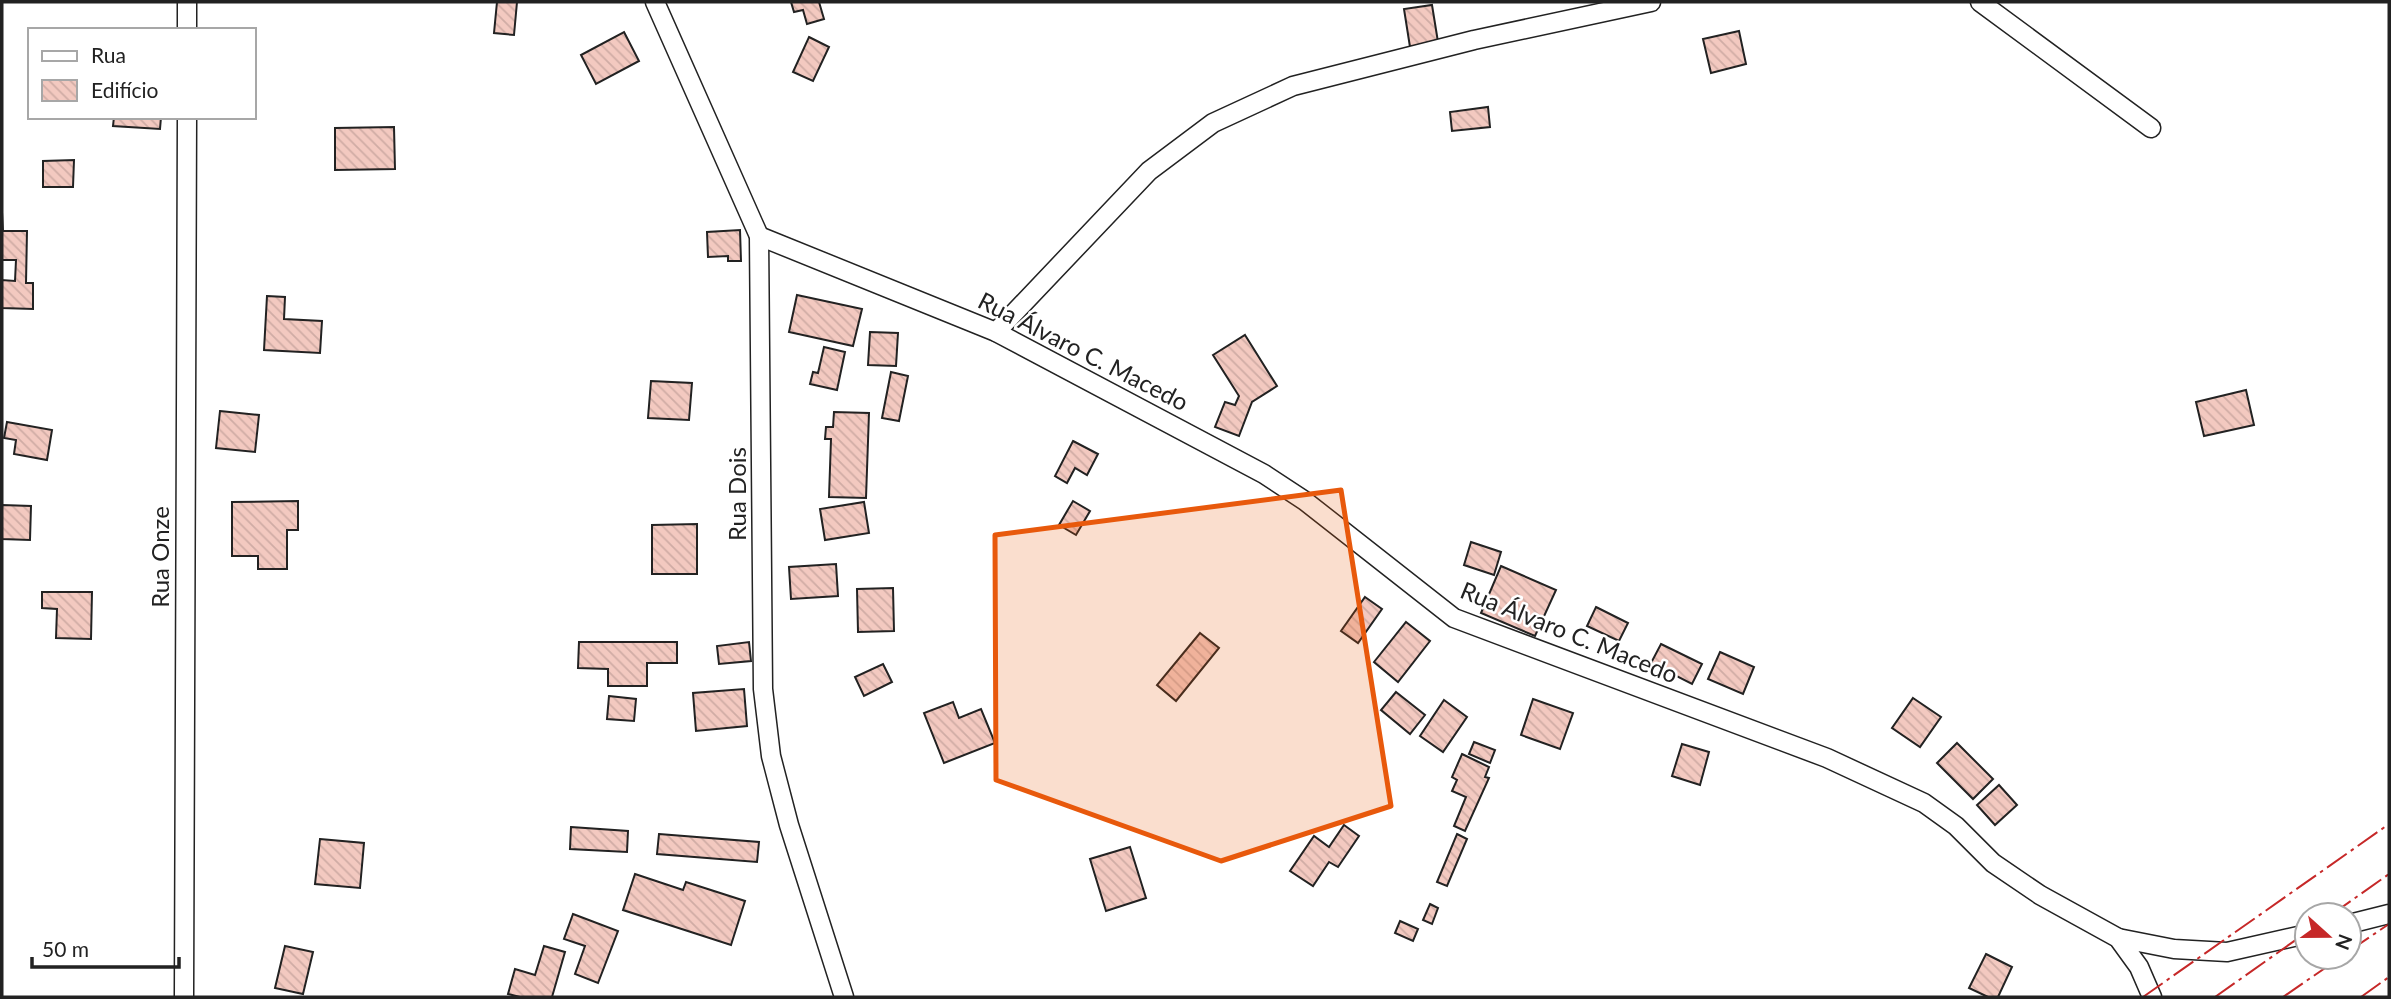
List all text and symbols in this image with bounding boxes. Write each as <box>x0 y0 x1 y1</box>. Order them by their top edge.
legend <box>28 28 256 119</box>
text: Rua <box>91 42 126 67</box>
text: Edifício <box>91 77 159 102</box>
street label: Rua Álvaro C. Macedo <box>974 285 1194 416</box>
street label: Rua Dois <box>722 447 751 541</box>
street label: Rua Onze <box>145 506 174 608</box>
street label: Rua Álvaro C. Macedo <box>1457 575 1682 688</box>
north arrow <box>2293 901 2363 971</box>
scale bar <box>32 926 178 970</box>
text: N <box>2331 931 2358 953</box>
text: 50 m <box>42 936 89 961</box>

